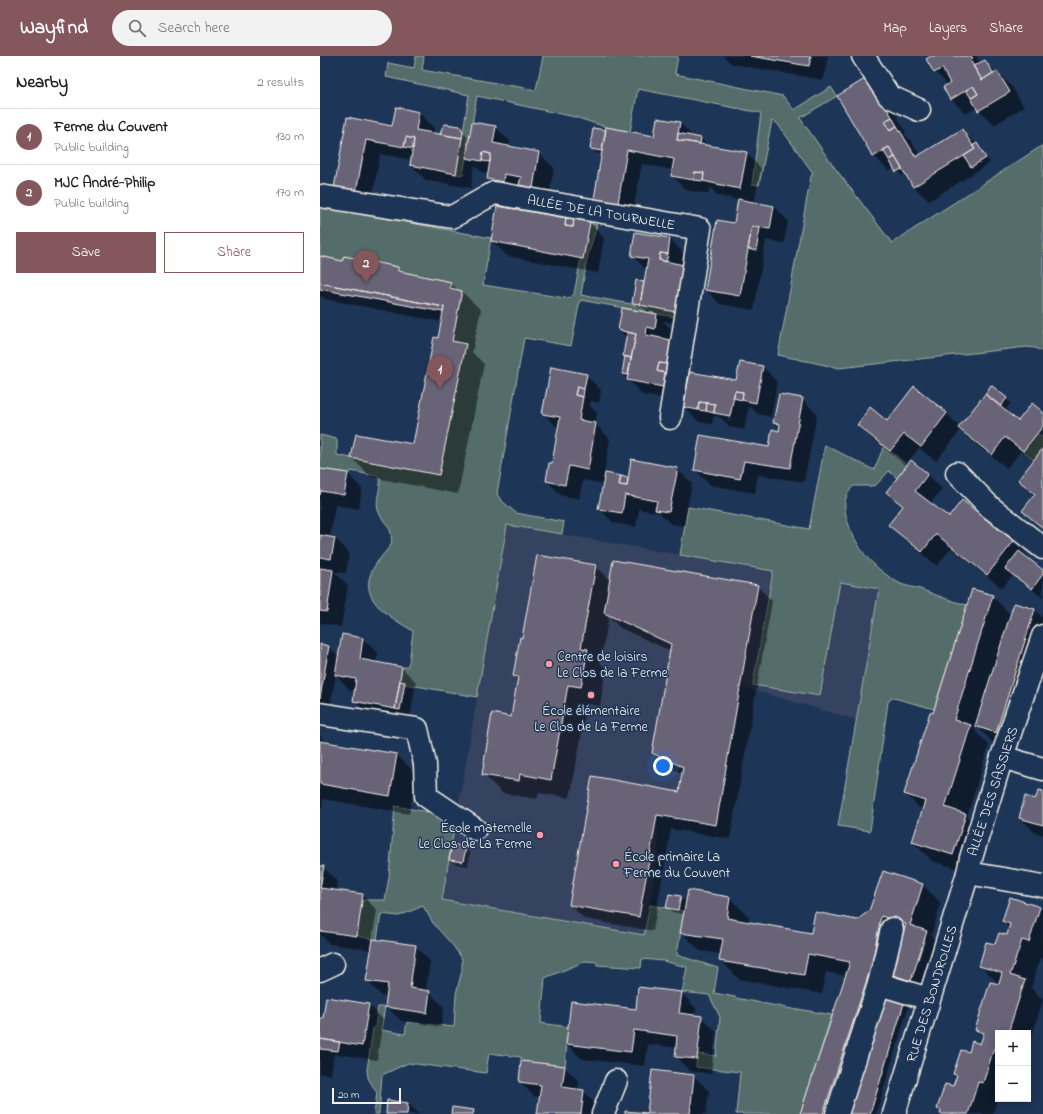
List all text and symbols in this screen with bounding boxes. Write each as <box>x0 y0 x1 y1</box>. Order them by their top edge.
search box <box>112 10 392 46</box>
text: Wayfind <box>20 15 88 42</box>
icon: search <box>126 17 148 39</box>
text: Search here <box>158 17 230 39</box>
text: Map <box>883 18 907 39</box>
text: Layers <box>929 18 967 39</box>
text: Share <box>989 18 1023 39</box>
text: Nearby <box>16 70 68 95</box>
text: 2 results <box>257 73 304 92</box>
text: Ferme du Couvent <box>54 116 168 138</box>
text: 1 <box>27 127 31 146</box>
text: 130 m <box>276 127 304 146</box>
text: Public building <box>54 138 129 157</box>
text: MJC André-Philip <box>54 172 155 194</box>
text: 2 <box>26 183 32 202</box>
text: 170 m <box>276 183 304 202</box>
street label: ALLÉE DE LA TOURNELLE <box>526 190 677 236</box>
text: Public building <box>54 194 129 213</box>
button: Save <box>16 232 156 273</box>
button: Share <box>164 232 304 273</box>
pin: 2 <box>353 250 379 283</box>
pin: 1 <box>427 356 453 389</box>
place label: Centre de loisirs Le Clos de la Ferme <box>557 647 668 684</box>
marker: Centre de loisirs Le Clos de la Ferme <box>544 659 554 669</box>
marker: École élémentaire Le Clos de La Ferme <box>586 690 596 700</box>
place label: École élémentaire Le Clos de La Ferme <box>534 701 649 738</box>
street label: ALLÉE DES SASSIERS <box>963 724 1024 859</box>
your location <box>653 756 673 776</box>
place label: École maternelle Le Clos de La Ferme <box>418 818 533 855</box>
marker: École maternelle Le Clos de La Ferme <box>535 830 545 840</box>
place label: École primaire La Ferme du Couvent <box>623 847 731 884</box>
marker: École primaire La Ferme du Couvent <box>611 859 621 869</box>
street label: RUE DES BONDROLLES <box>901 923 963 1065</box>
map controls <box>995 1030 1031 1102</box>
button: + <box>995 1030 1031 1066</box>
button: − <box>995 1066 1031 1102</box>
scale bar <box>332 1086 401 1105</box>
text: 20 m <box>338 1087 360 1103</box>

